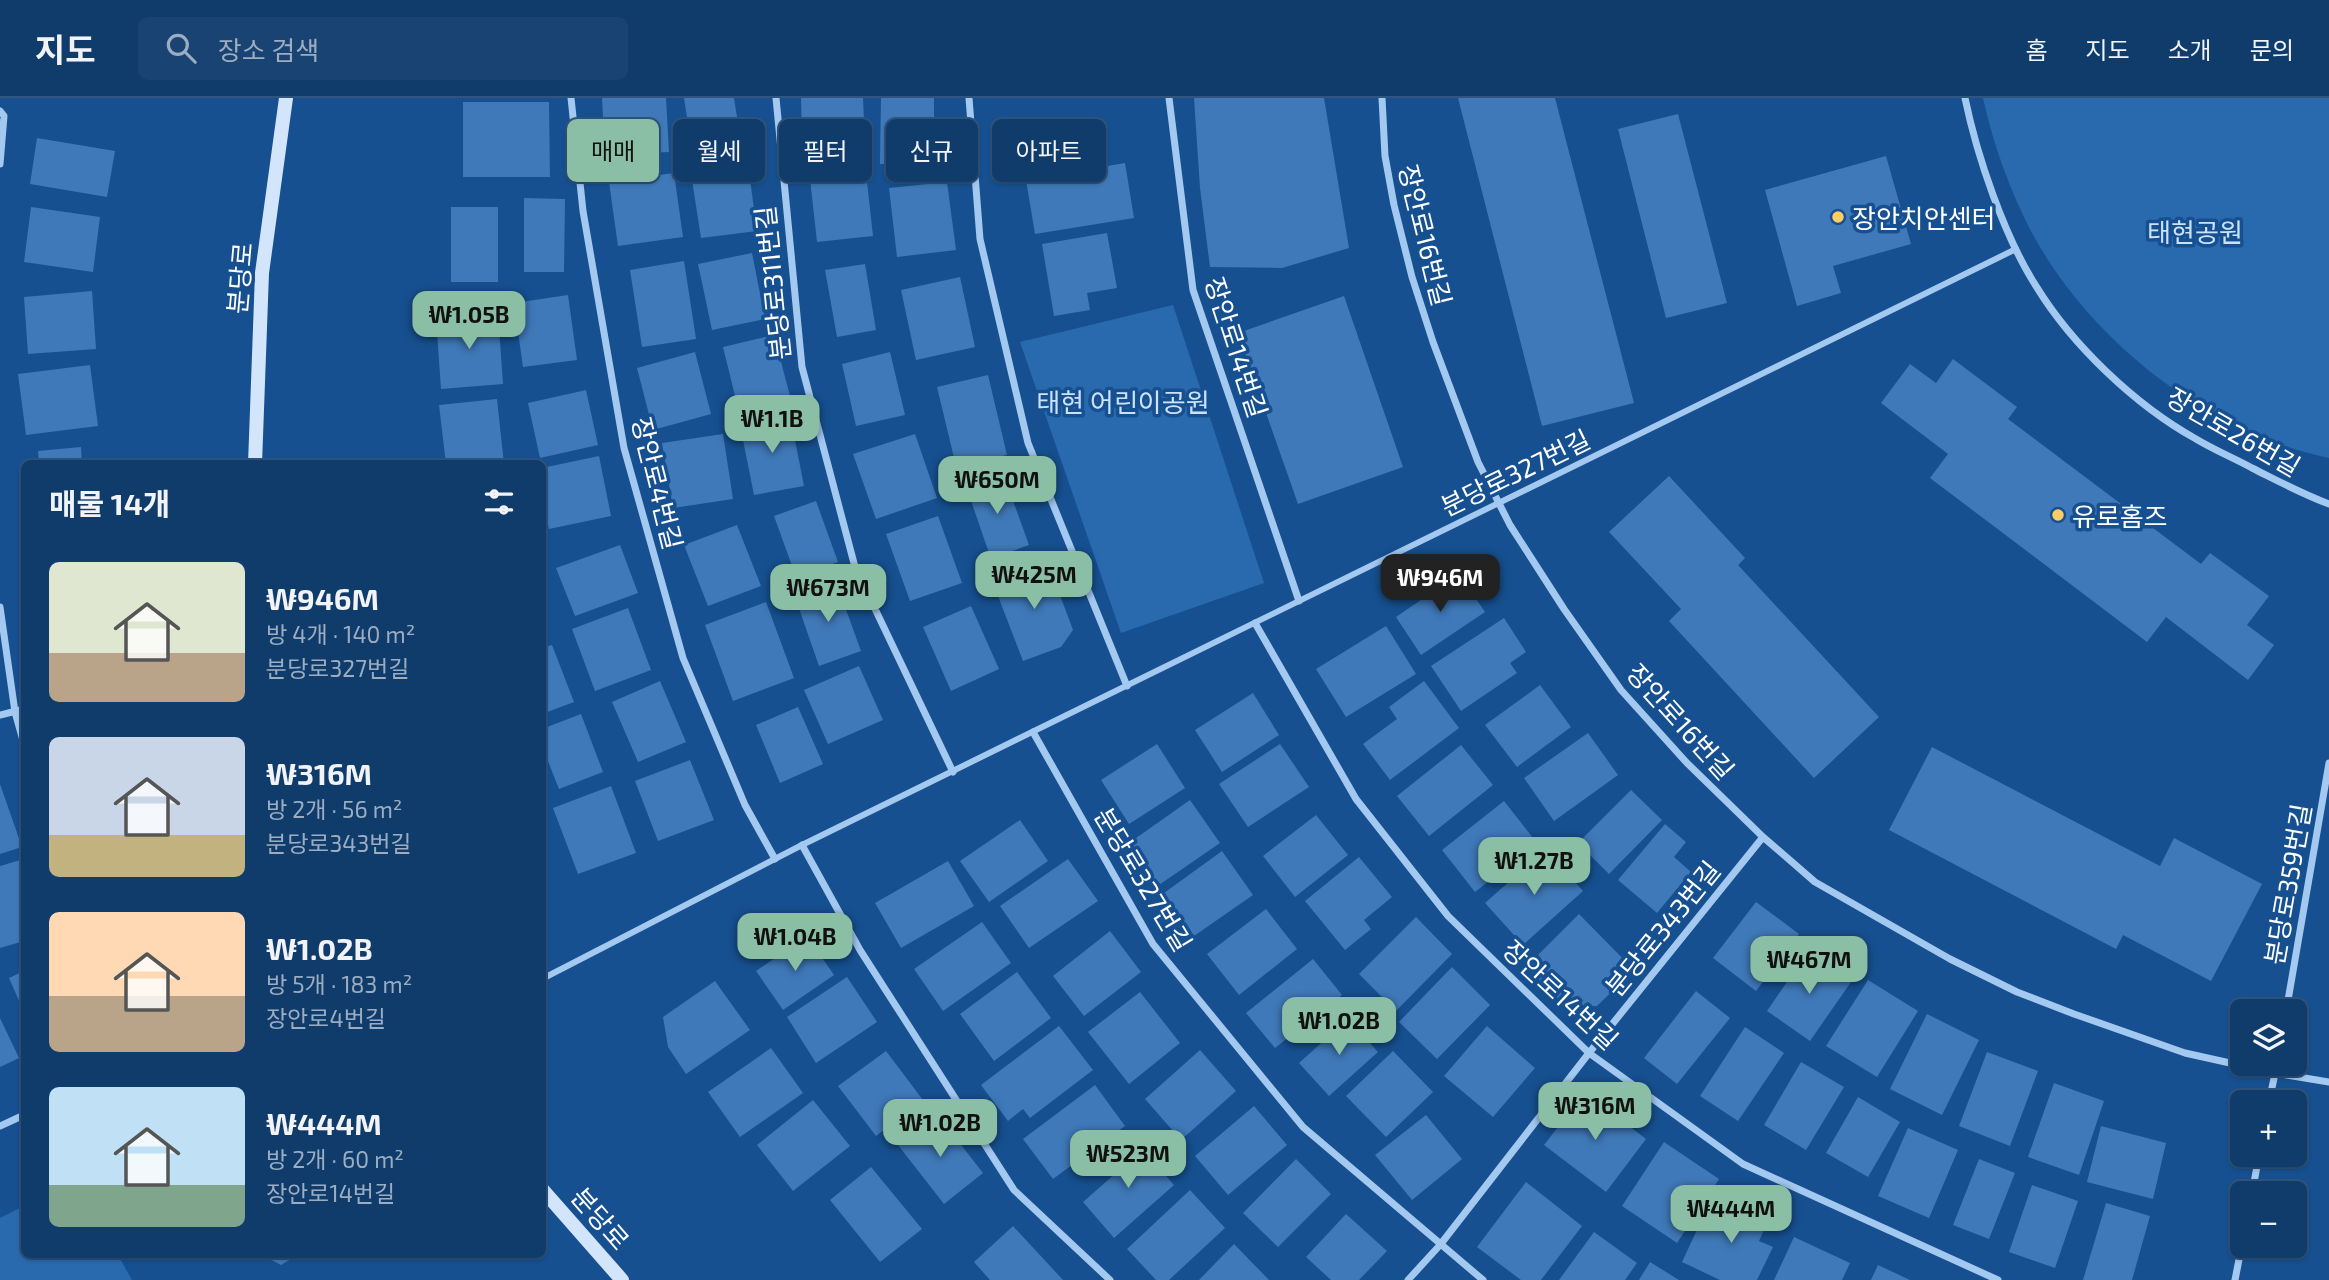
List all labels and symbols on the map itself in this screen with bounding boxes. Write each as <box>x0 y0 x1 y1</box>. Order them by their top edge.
street label: 장안로16번길 <box>1393 161 1459 309</box>
place label: 장안치안센터 <box>1852 202 1996 233</box>
street label: 분당로311번길 <box>748 204 796 362</box>
marker: 장안치안센터 <box>1830 209 1846 225</box>
park label: 태현공원 <box>2147 216 2243 247</box>
street label: 분당로 <box>220 241 258 315</box>
street label: 장안로14번길 <box>1200 273 1274 421</box>
pin: ₩1.05B <box>412 292 526 351</box>
street label: 장안로26번길 <box>2162 380 2306 482</box>
park label: 태현 어린이공원 <box>1036 386 1210 417</box>
pin: ₩1.1B <box>723 396 821 455</box>
street label: 장안로4번길 <box>627 413 689 553</box>
street label: 분당로327번길 <box>1435 423 1595 521</box>
pin: ₩650M <box>948 456 1046 516</box>
place label: 유로홈즈 <box>2072 500 2168 531</box>
marker: 유로홈즈 <box>2050 507 2066 523</box>
pin: ₩425M <box>985 552 1083 611</box>
pin: ₩946M <box>1391 554 1489 614</box>
pin: ₩673M <box>779 564 877 624</box>
street label: 장안로16번길 <box>1621 657 1741 785</box>
street label: 분당로359번길 <box>2258 801 2316 967</box>
street label: 분당로327번길 <box>1089 802 1199 956</box>
pin: ₩1.27B <box>1477 838 1591 897</box>
street label: 분당로343번길 <box>1598 854 1726 1002</box>
pin: ₩1.04B <box>738 914 852 973</box>
street label: 장안로14번길 <box>1497 933 1625 1055</box>
pin: ₩467M <box>1760 936 1858 996</box>
pin: ₩1.02B <box>1282 998 1396 1057</box>
pin: ₩316M <box>1546 1082 1644 1142</box>
pin: ₩1.02B <box>883 1100 997 1159</box>
pin: ₩523M <box>1079 1130 1177 1190</box>
street label: 분당로 <box>566 1181 636 1255</box>
pin: ₩444M <box>1682 1186 1780 1245</box>

